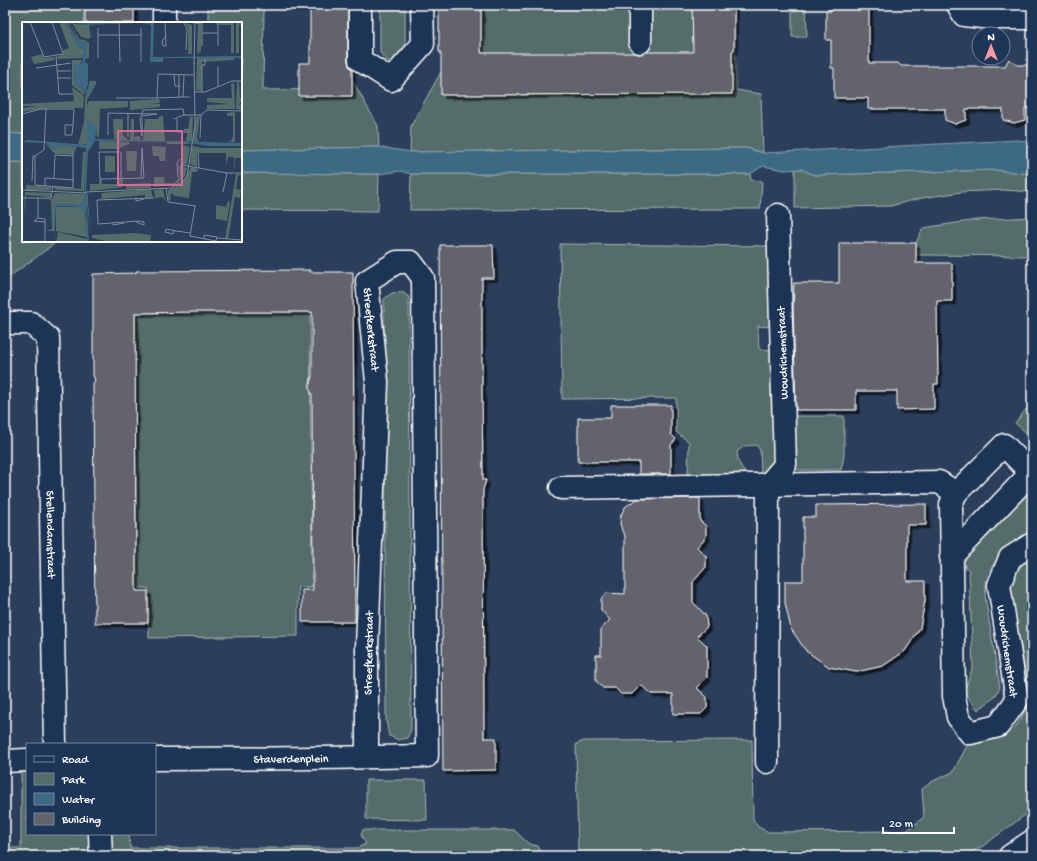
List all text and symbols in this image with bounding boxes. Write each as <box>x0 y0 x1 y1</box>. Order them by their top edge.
inset map <box>22 22 242 242</box>
north arrow <box>971 26 1011 66</box>
text: N <box>987 32 995 44</box>
street label: Streefkerkstraat <box>359 287 381 373</box>
street label: Woudrichemstraat <box>775 305 793 400</box>
street label: Stellendamstraat <box>42 490 57 580</box>
street label: Woudrichemstraat <box>993 604 1020 699</box>
street label: Streefkerkstraat <box>362 610 378 695</box>
legend <box>26 743 156 835</box>
street label: Staverdenplein <box>254 753 329 768</box>
text: Road <box>62 754 89 768</box>
text: Park <box>61 774 87 788</box>
text: Water <box>62 794 96 808</box>
scale bar <box>883 809 954 835</box>
text: Building <box>61 814 101 828</box>
text: 20 m <box>889 818 914 832</box>

